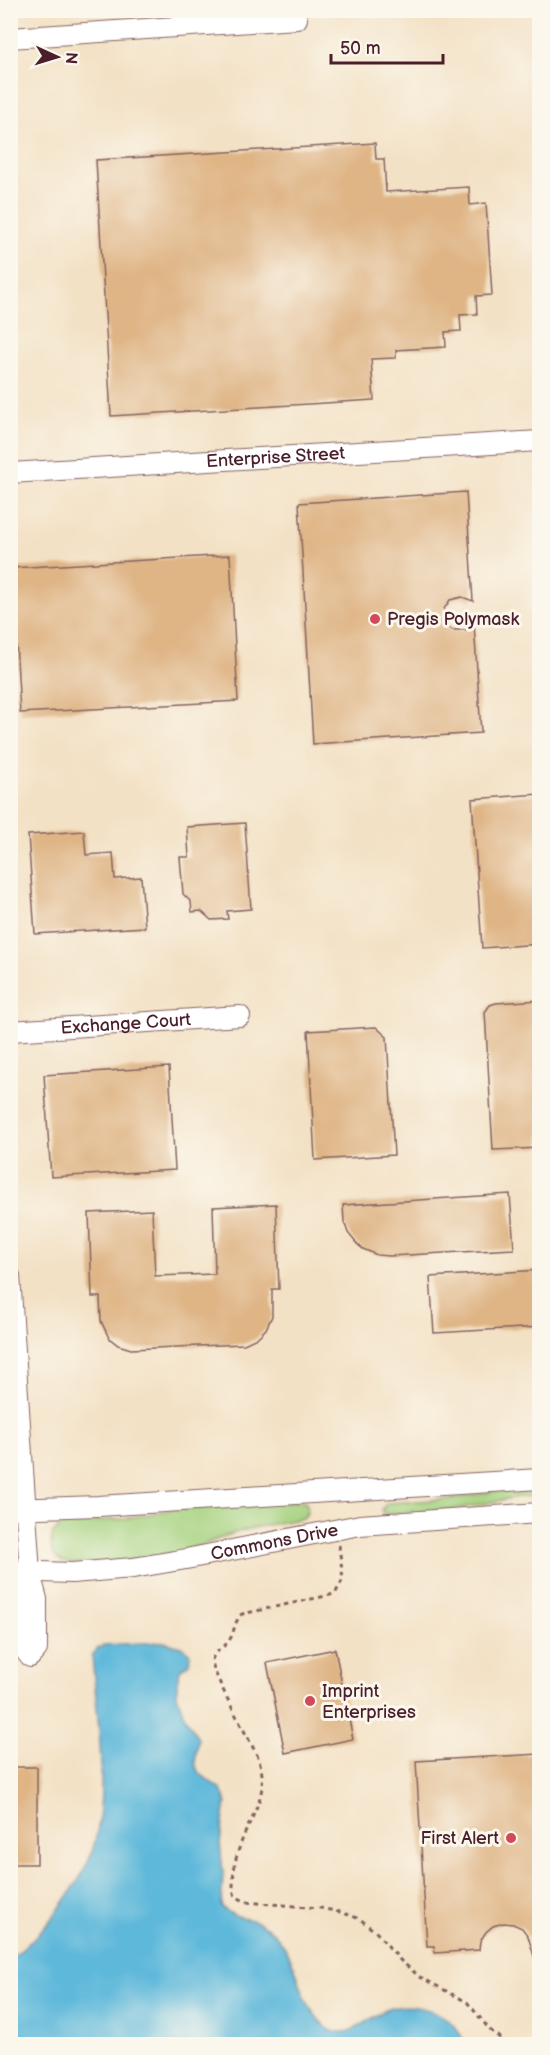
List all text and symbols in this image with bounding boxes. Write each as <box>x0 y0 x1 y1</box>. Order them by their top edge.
north arrow <box>27 27 87 87</box>
scale bar <box>331 27 444 65</box>
text: 50 m <box>340 38 381 59</box>
text: N <box>61 51 80 65</box>
street label: Enterprise Street <box>206 443 346 472</box>
place label: Pregis Polymask <box>387 609 519 630</box>
marker: Pregis Polymask <box>368 612 382 626</box>
street label: Exchange Court <box>60 1009 192 1039</box>
street label: Commons Drive <box>209 1519 340 1565</box>
place label: Imprint Enterprises <box>322 1681 416 1723</box>
marker: Imprint Enterprises <box>303 1694 317 1708</box>
place label: First Alert <box>420 1828 499 1849</box>
marker: First Alert <box>504 1831 518 1845</box>

